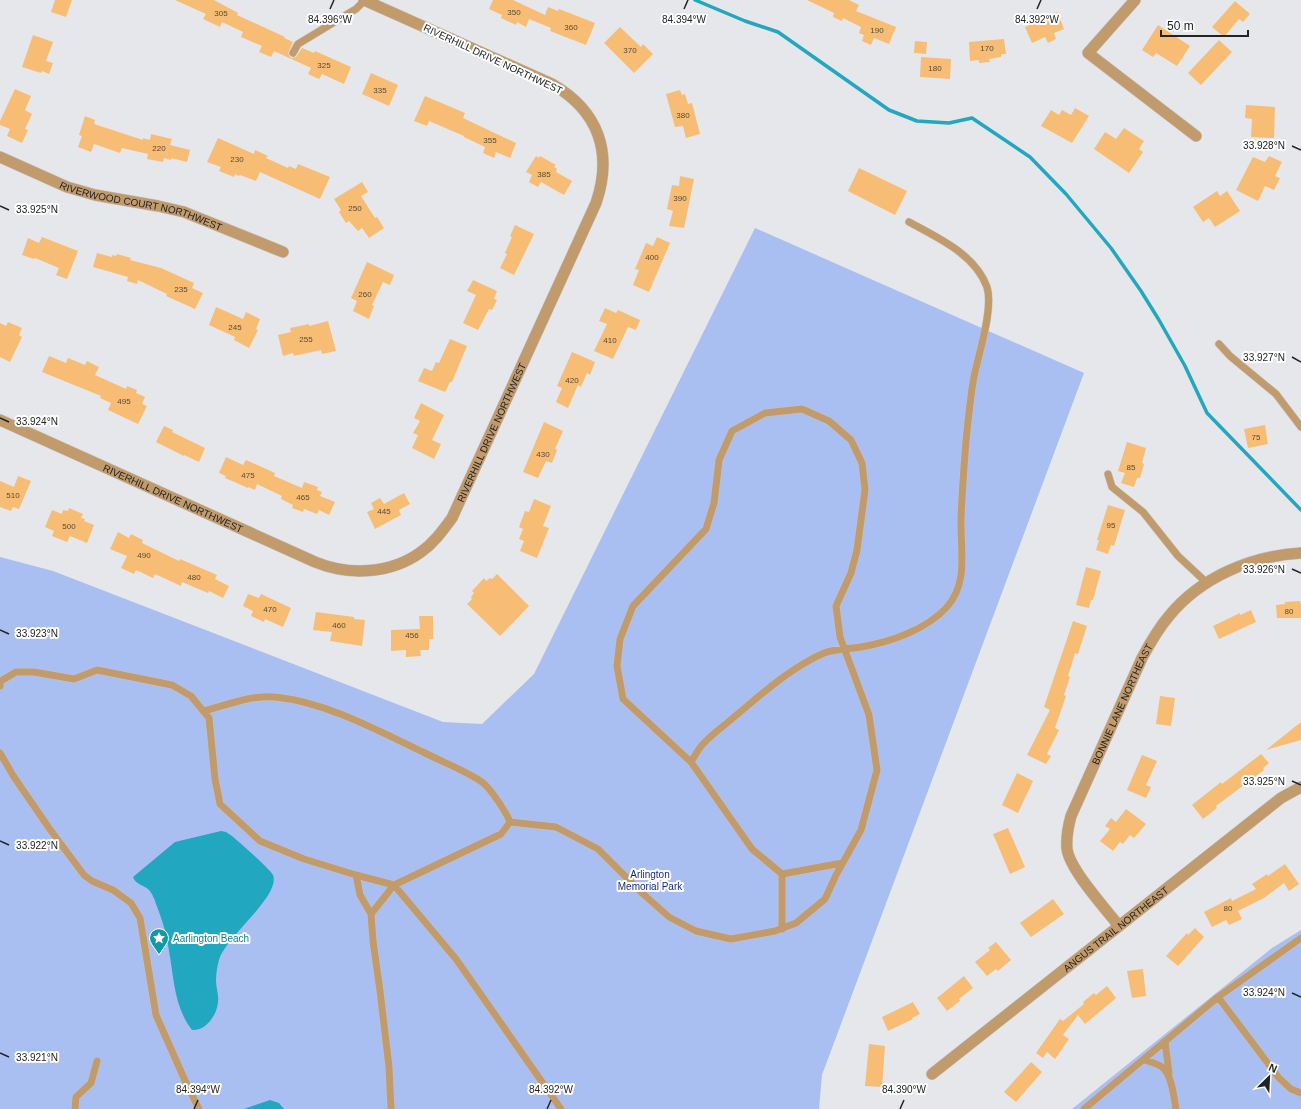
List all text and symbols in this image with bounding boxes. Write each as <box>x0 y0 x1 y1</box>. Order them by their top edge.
house number: 350 <box>507 8 521 17</box>
house number: 305 <box>214 9 228 18</box>
scale bar <box>1161 12 1248 38</box>
text: 84.396°W <box>308 14 353 25</box>
text: 84.394°W <box>662 14 707 25</box>
text: 84.392°W <box>1015 14 1060 25</box>
text: 50 m <box>1167 19 1194 33</box>
street label: RIVERHILL DRIVE NORTHWEST <box>422 22 564 96</box>
house number: 360 <box>564 23 578 32</box>
house number: 190 <box>870 26 884 35</box>
house number: 170 <box>980 44 994 53</box>
house number: 370 <box>623 46 637 55</box>
house number: 325 <box>317 61 331 70</box>
house number: 180 <box>928 64 942 73</box>
house number: 335 <box>373 86 387 95</box>
house number: 380 <box>676 111 690 120</box>
house number: 355 <box>483 136 497 145</box>
text: 33.928°N <box>1243 140 1285 151</box>
house number: 220 <box>152 144 166 153</box>
house number: 230 <box>230 155 244 164</box>
house number: 385 <box>537 170 551 179</box>
street label: RIVERWOOD COURT NORTHWEST <box>58 179 224 232</box>
house number: 390 <box>673 194 687 203</box>
text: 33.925°N <box>16 204 58 215</box>
house number: 250 <box>348 204 362 213</box>
house number: 400 <box>645 253 659 262</box>
house number: 235 <box>174 285 188 294</box>
house number: 260 <box>358 290 372 299</box>
house number: 245 <box>228 323 242 332</box>
house number: 255 <box>299 335 313 344</box>
house number: 410 <box>603 336 617 345</box>
text: 33.927°N <box>1243 352 1285 363</box>
street label: RIVERHILL DRIVE NORTHWEST <box>455 361 528 504</box>
house number: 420 <box>565 376 579 385</box>
house number: 495 <box>117 397 131 406</box>
text: 33.924°N <box>16 416 58 427</box>
house number: 75 <box>1252 433 1261 442</box>
house number: 430 <box>536 450 550 459</box>
street label: RIVERHILL DRIVE NORTHWEST <box>102 462 245 534</box>
house number: 85 <box>1127 463 1136 472</box>
house number: 475 <box>241 471 255 480</box>
house number: 510 <box>6 491 20 500</box>
house number: 465 <box>296 493 310 502</box>
house number: 445 <box>377 507 391 516</box>
house number: 95 <box>1107 521 1116 530</box>
house number: 500 <box>62 522 76 531</box>
house number: 490 <box>137 551 151 560</box>
text: 33.926°N <box>1243 564 1285 575</box>
house number: 480 <box>187 573 201 582</box>
house number: 470 <box>263 605 277 614</box>
house number: 80 <box>1285 607 1294 616</box>
house number: 460 <box>332 621 346 630</box>
text: 33.923°N <box>16 628 58 639</box>
house number: 456 <box>405 631 419 640</box>
street label: BONNIE LANE NORTHEAST <box>1089 642 1154 766</box>
text: 33.925°N <box>1243 776 1285 787</box>
text: 33.922°N <box>16 840 58 851</box>
park label: Arlington Memorial Park <box>618 869 683 892</box>
street label: ANGUS TRAIL NORTHEAST <box>1061 884 1170 974</box>
house number: 80 <box>1224 904 1233 913</box>
place icon: Aarlington Beach <box>148 927 170 955</box>
place label: Aarlington Beach <box>173 933 249 944</box>
text: 33.924°N <box>1243 987 1285 998</box>
text: 33.921°N <box>16 1052 58 1063</box>
north arrow <box>1249 1057 1289 1097</box>
text: N <box>1267 1061 1279 1075</box>
text: 84.394°W <box>176 1084 221 1095</box>
text: 84.392°W <box>529 1084 574 1095</box>
text: 84.390°W <box>882 1084 927 1095</box>

